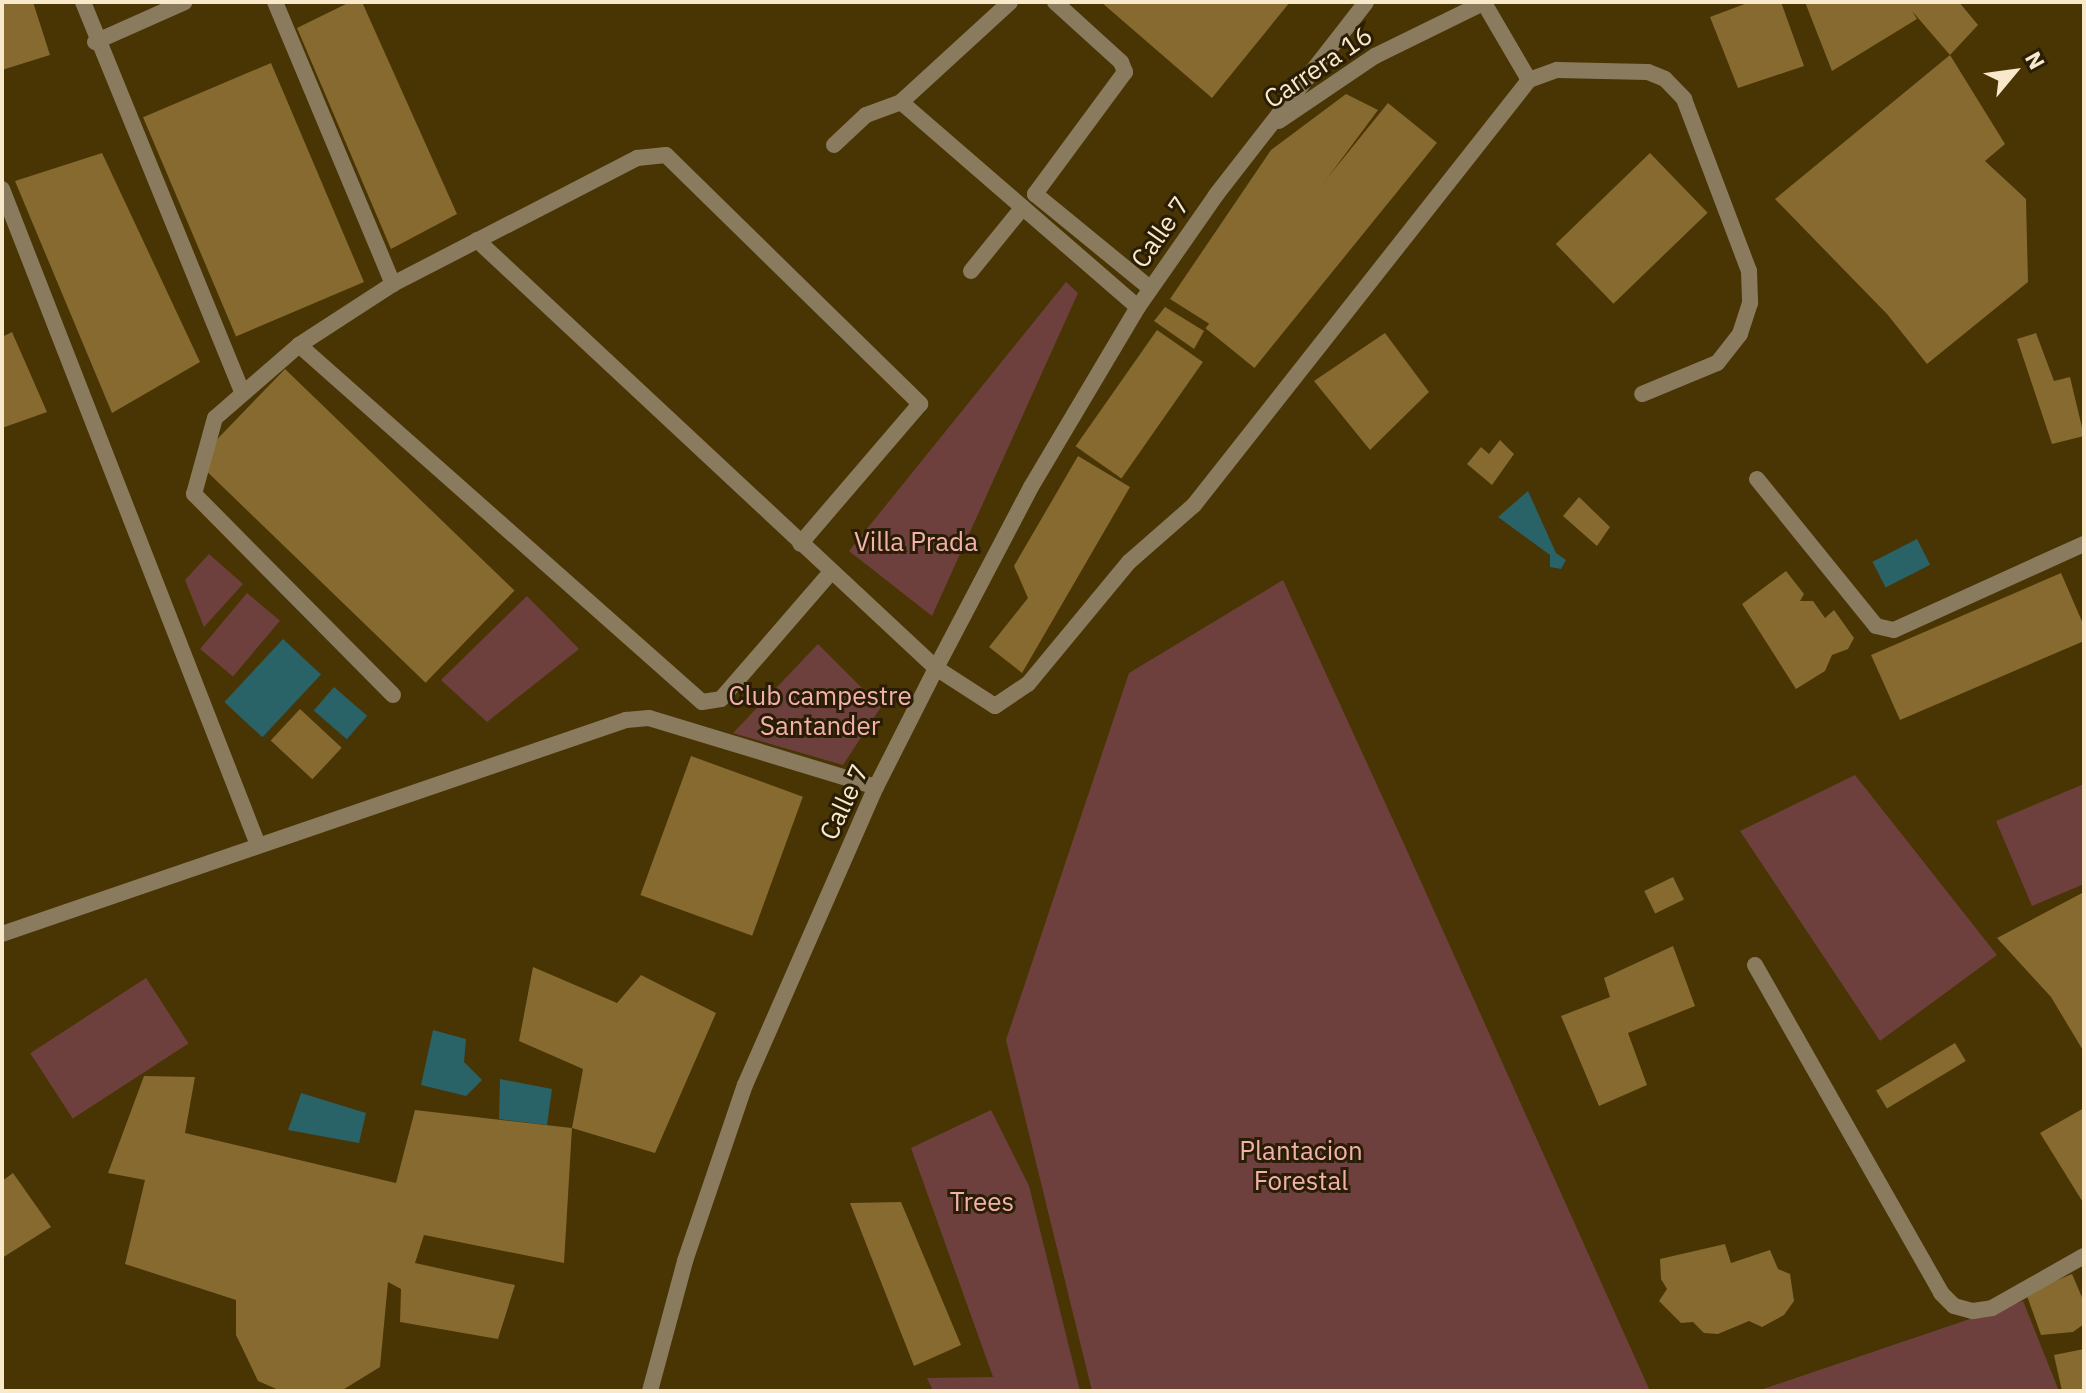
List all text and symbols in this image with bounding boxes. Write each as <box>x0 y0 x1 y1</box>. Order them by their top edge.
street label: Carrera 16 <box>1258 19 1378 115</box>
north arrow <box>1974 32 2054 112</box>
text: N <box>2019 46 2052 74</box>
street label: Calle 7 <box>1124 190 1196 274</box>
park label: Villa Prada <box>854 526 978 558</box>
park label: Club campestre Santander <box>728 680 912 742</box>
street label: Calle 7 <box>813 759 875 845</box>
park label: Plantacion Forestal <box>1239 1135 1363 1196</box>
park label: Trees <box>950 1186 1014 1218</box>

